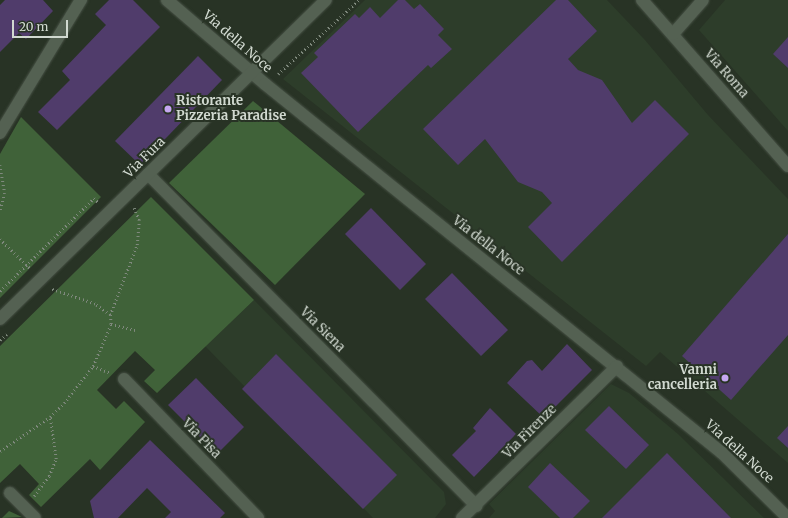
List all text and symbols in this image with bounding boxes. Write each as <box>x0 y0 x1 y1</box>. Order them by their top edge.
street label: Via della Noce <box>199 8 275 76</box>
scale bar <box>14 12 70 38</box>
text: 20 m <box>19 19 48 34</box>
street label: Via Roma <box>701 47 751 101</box>
place label: Ristorante Pizzeria Paradise <box>176 94 286 125</box>
marker: Ristorante Pizzeria Paradise <box>163 104 173 114</box>
street label: Via Fura <box>121 134 169 182</box>
street label: Via della Noce <box>449 213 527 279</box>
street label: Via Siena <box>296 304 348 356</box>
place label: Vanni cancelleria <box>648 363 717 394</box>
marker: Vanni cancelleria <box>720 373 730 383</box>
street label: Via Firenze <box>500 402 560 462</box>
street label: Via Pisa <box>178 416 224 462</box>
street label: Via della Noce <box>702 417 776 487</box>

